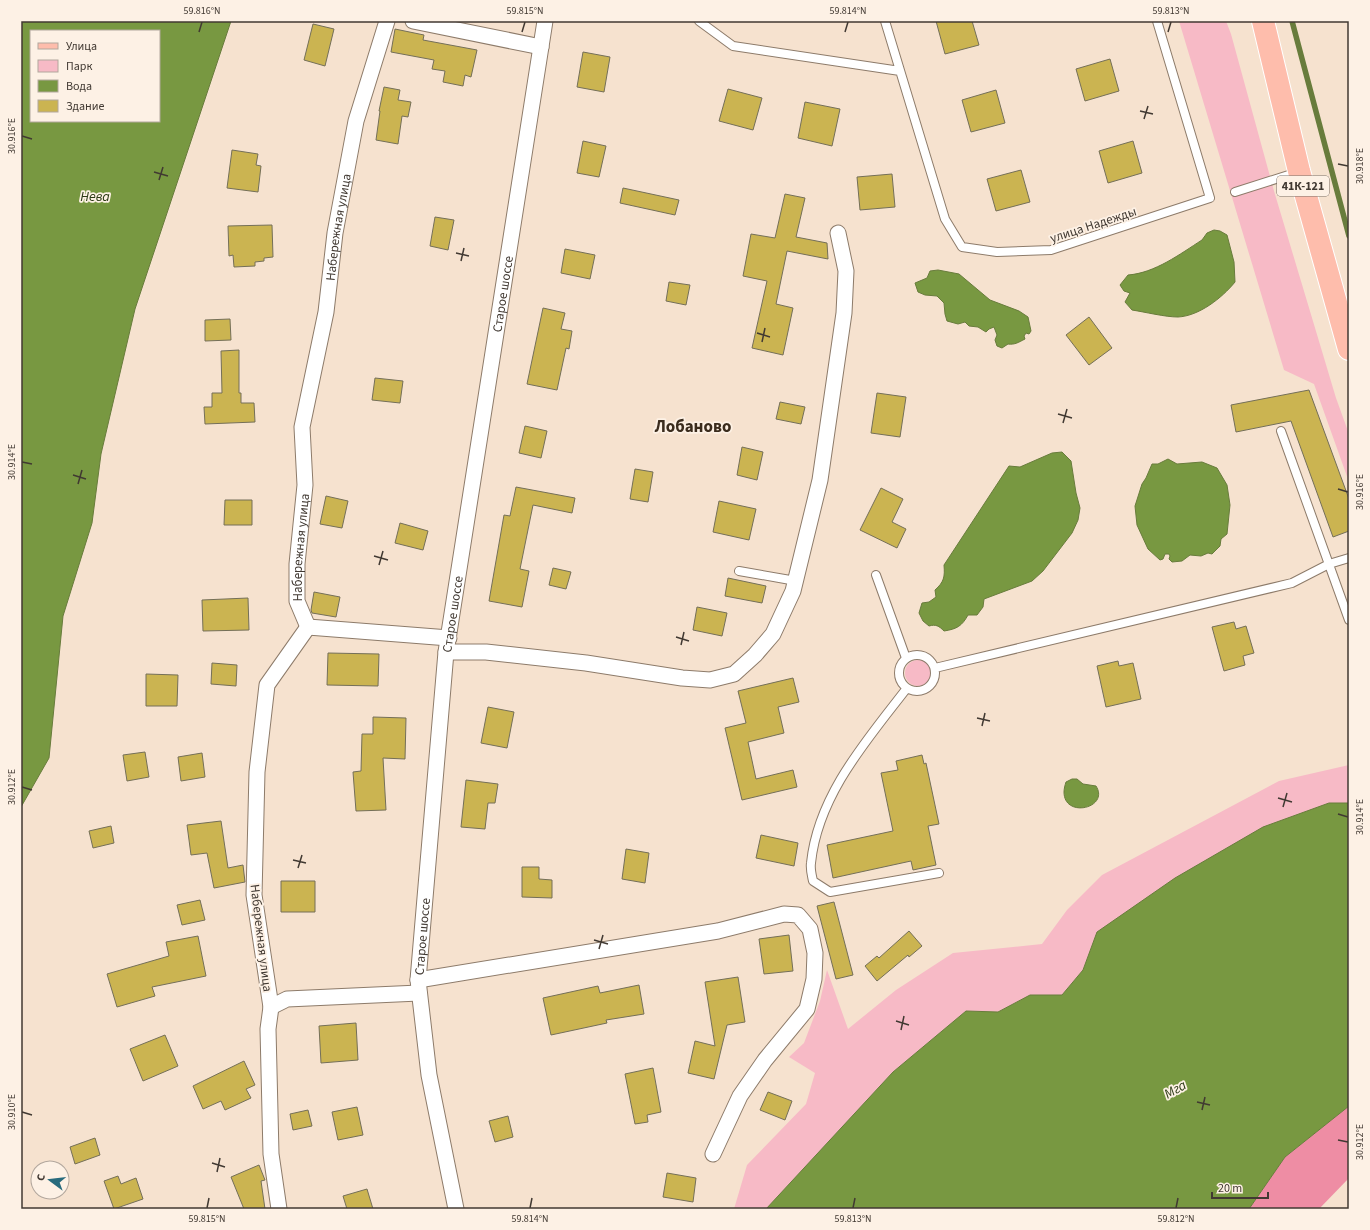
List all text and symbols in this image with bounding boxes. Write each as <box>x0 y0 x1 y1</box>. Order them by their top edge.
text: 59.816°N <box>183 4 221 18</box>
text: 59.815°N <box>506 4 544 18</box>
text: 59.814°N <box>829 4 867 18</box>
text: 59.813°N <box>1152 4 1190 18</box>
legend <box>30 30 160 122</box>
text: Улица <box>66 38 97 55</box>
text: Парк <box>66 58 92 75</box>
text: Вода <box>66 78 92 95</box>
text: Здание <box>66 98 105 115</box>
text: 30.916°E <box>5 118 19 154</box>
text: 30.918°E <box>1353 148 1367 184</box>
street label: Набережная улица <box>322 172 356 282</box>
road number: 41К-121 <box>1277 176 1329 196</box>
water label: Нева <box>80 187 110 207</box>
street label: улица Надежды <box>1048 203 1139 247</box>
street label: Старое шоссе <box>488 255 518 334</box>
district label: Лобаново <box>654 415 731 439</box>
text: 30.914°E <box>5 444 19 480</box>
text: 30.916°E <box>1353 474 1367 510</box>
street label: Набережная улица <box>289 493 314 601</box>
street label: Старое шоссе <box>438 575 468 654</box>
text: 30.912°E <box>5 769 19 805</box>
text: 30.914°E <box>1353 799 1367 835</box>
street label: Набережная улица <box>245 883 277 993</box>
street label: Старое шоссе <box>410 897 435 976</box>
water label: Мга <box>1161 1075 1191 1104</box>
text: 30.910°E <box>5 1094 19 1130</box>
text: 30.912°E <box>1353 1124 1367 1160</box>
north arrow <box>30 1160 70 1200</box>
text: С <box>33 1172 49 1183</box>
scale bar <box>1212 1174 1268 1200</box>
text: 20 m <box>1218 1180 1242 1197</box>
text: 59.815°N <box>188 1212 226 1226</box>
text: 59.814°N <box>511 1212 549 1226</box>
text: 59.813°N <box>834 1212 872 1226</box>
text: 59.812°N <box>1157 1212 1195 1226</box>

